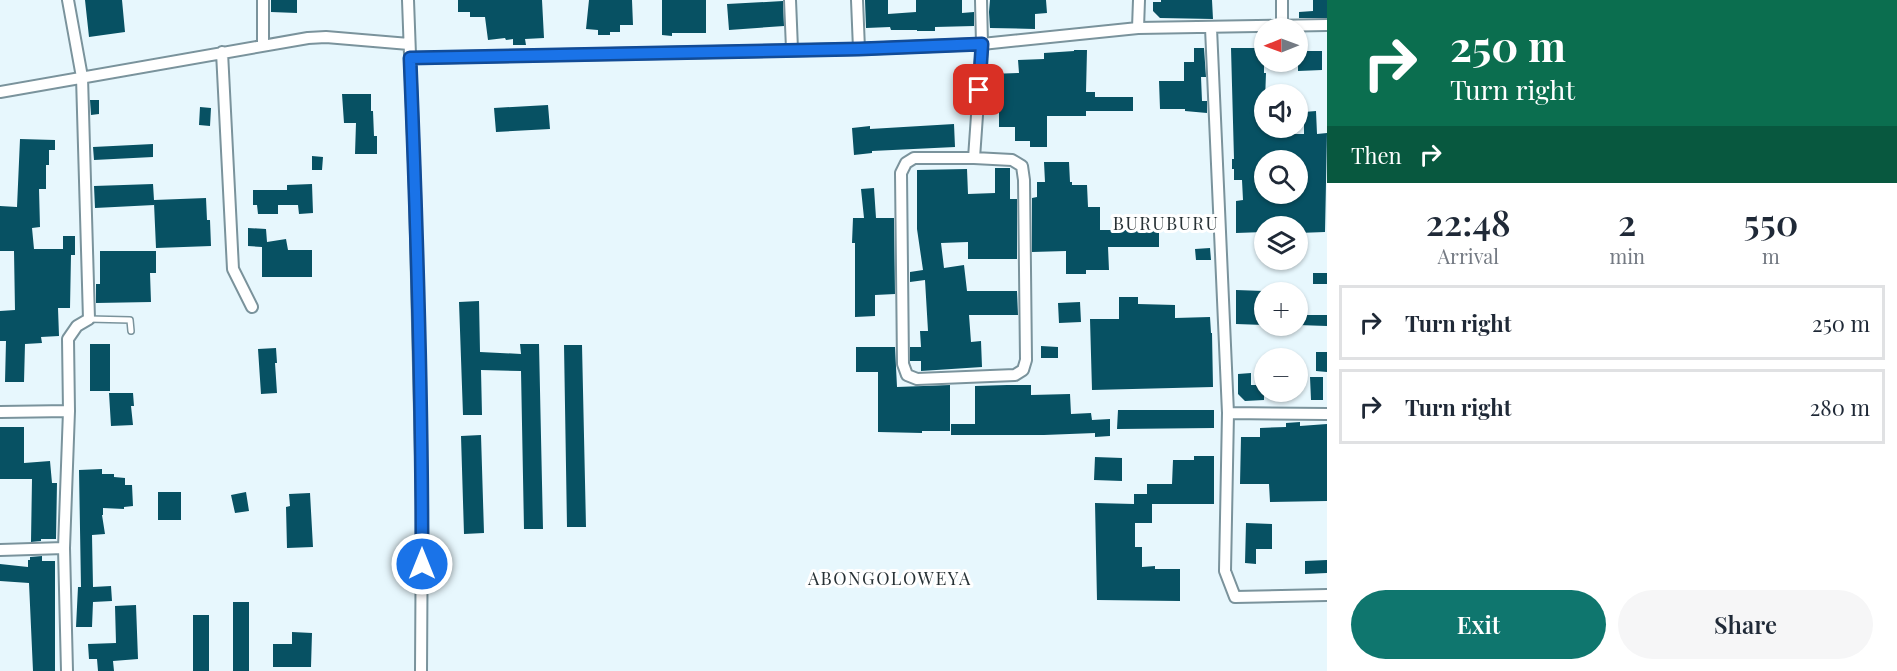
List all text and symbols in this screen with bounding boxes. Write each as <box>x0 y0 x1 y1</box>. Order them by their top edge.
text: 250 m <box>1450 17 1566 73</box>
north arrow <box>1254 18 1308 72</box>
map controls <box>1254 18 1308 402</box>
icon: right <box>1351 24 1429 102</box>
pin <box>953 64 1004 115</box>
text: Turn right <box>1450 71 1575 107</box>
icon: arrive <box>962 73 995 106</box>
button: sound <box>1254 84 1308 138</box>
icon: right <box>1414 138 1447 171</box>
text: Then <box>1351 140 1402 170</box>
button: search <box>1254 150 1308 204</box>
text: 22:48 <box>1426 197 1511 245</box>
text: 2 <box>1618 197 1636 245</box>
text: 550 <box>1744 197 1798 245</box>
district label: BURUBURU <box>1113 211 1219 235</box>
button: layers <box>1254 216 1308 270</box>
text: Arrival <box>1437 242 1499 269</box>
text: min <box>1609 242 1645 269</box>
text: m <box>1762 242 1780 269</box>
button: + <box>1254 282 1308 336</box>
icon: right <box>1354 306 1387 339</box>
text: Turn right <box>1405 308 1511 338</box>
text: 250 m <box>1812 308 1870 338</box>
button: − <box>1254 348 1308 402</box>
icon: right <box>1354 390 1387 423</box>
text: Turn right <box>1405 392 1511 422</box>
text: 280 m <box>1810 392 1870 422</box>
position arrow <box>390 532 454 596</box>
district label: ABONGOLOWEYA <box>807 566 972 590</box>
button: Exit <box>1351 590 1606 659</box>
button: Share <box>1618 590 1873 659</box>

